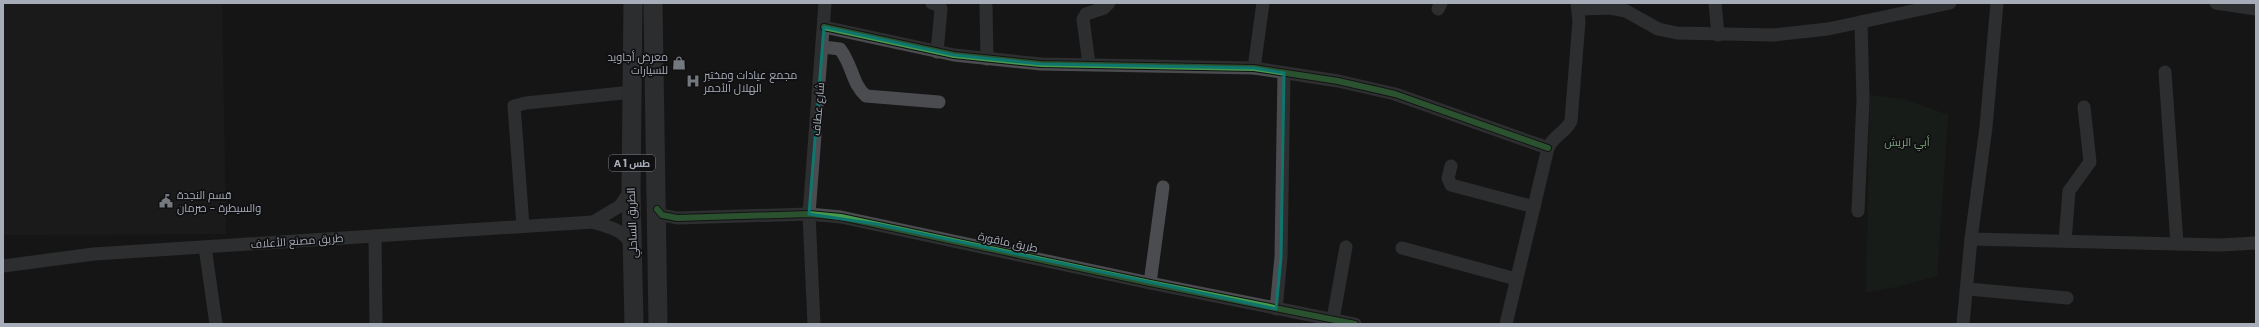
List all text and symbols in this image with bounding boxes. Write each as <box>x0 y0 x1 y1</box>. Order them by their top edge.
place label: معرض أجاويد للسيارات <box>607 49 668 78</box>
shop icon: معرض أجاويد للسيارات <box>671 55 687 71</box>
place label: مجمع عيادات ومختبر الهلال الأحمر <box>703 67 797 96</box>
hospital icon: مجمع عيادات ومختبر الهلال الأحمر <box>685 73 701 89</box>
street label: شارع عطاف <box>808 82 828 136</box>
park label: أبي الريش <box>1884 134 1930 151</box>
road number: A 1 طس <box>609 155 655 171</box>
place label: قسم النجدة والسيطرة - صرمان <box>177 187 261 216</box>
street label: الطريق الساحلي <box>623 187 642 259</box>
public building icon: قسم النجدة والسيطرة - صرمان <box>158 193 174 209</box>
street label: طريق ماقورة <box>977 228 1039 256</box>
street label: طريق مصنع الأعلاف <box>250 230 344 252</box>

